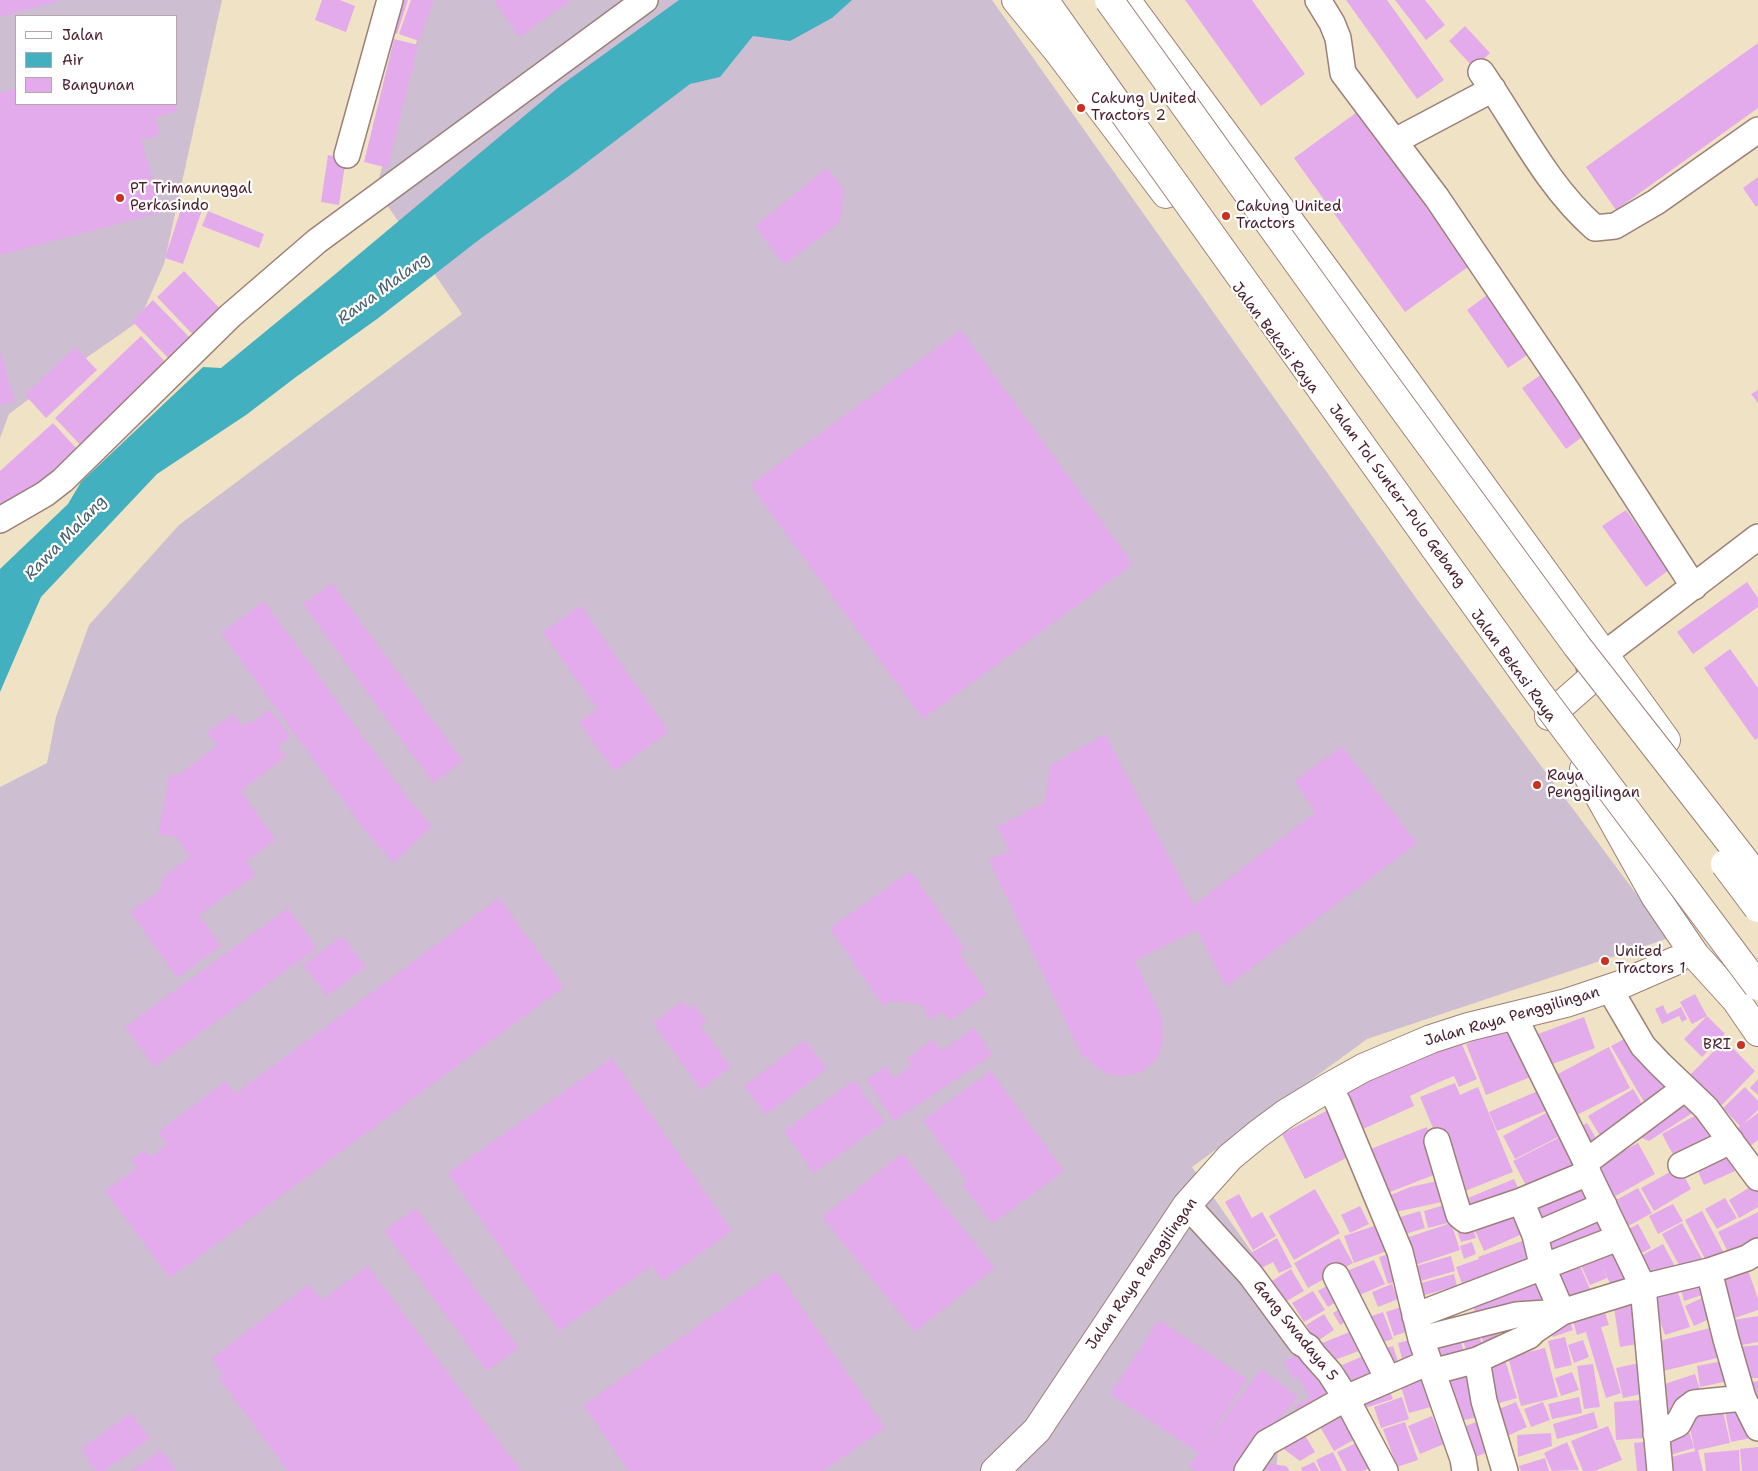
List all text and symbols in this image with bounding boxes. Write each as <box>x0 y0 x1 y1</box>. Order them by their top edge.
legend <box>15 15 178 105</box>
text: Jalan <box>62 25 103 45</box>
text: Air <box>62 50 84 70</box>
text: Bangunan <box>62 75 134 95</box>
place label: Cakung United Tractors 2 <box>1091 90 1196 125</box>
marker: Cakung United Tractors 2 <box>1075 102 1087 114</box>
place label: PT Trimanunggal Perkasindo <box>130 180 252 215</box>
marker: PT Trimanunggal Perkasindo <box>114 192 126 204</box>
place label: Cakung United Tractors <box>1236 198 1341 233</box>
marker: Cakung United Tractors <box>1220 210 1232 222</box>
water label: Rawa Malang <box>334 249 434 329</box>
street label: Jalan Bekasi Raya <box>1227 279 1323 397</box>
street label: Jalan Tol Sunter–Pulo Gebang <box>1325 401 1469 591</box>
water label: Rawa Malang <box>21 492 111 584</box>
street label: Jalan Bekasi Raya <box>1466 606 1560 726</box>
place label: Raya Penggilingan <box>1547 767 1640 802</box>
marker: Raya Penggilingan <box>1531 779 1543 791</box>
place label: United Tractors 1 <box>1615 943 1686 978</box>
marker: United Tractors 1 <box>1599 955 1611 967</box>
street label: Jalan Raya Penggilingan <box>1422 983 1602 1051</box>
place label: BRI <box>1703 1036 1731 1054</box>
marker: BRI <box>1735 1039 1747 1051</box>
street label: Jalan Raya Penggilingan <box>1083 1195 1201 1353</box>
street label: Gang Swadaya 5 <box>1249 1277 1341 1385</box>

